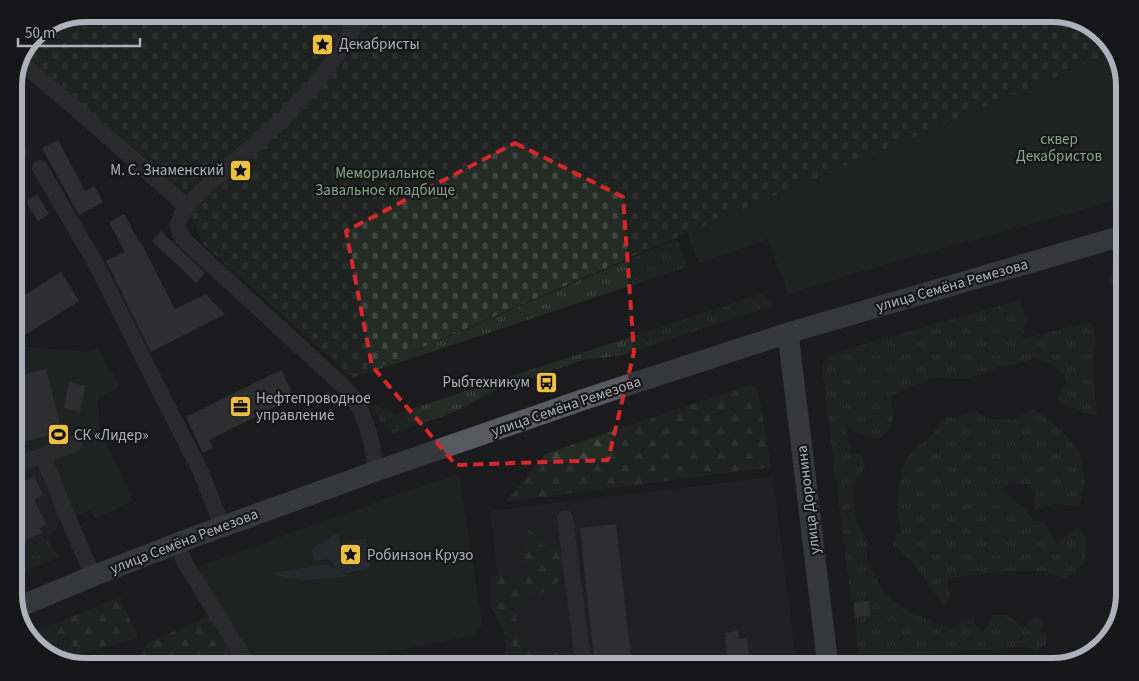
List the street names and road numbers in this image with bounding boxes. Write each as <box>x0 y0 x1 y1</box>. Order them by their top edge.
street label: улица Семёна Ремезова <box>874 254 1030 317</box>
street label: улица Семёна Ремезова <box>489 371 644 442</box>
street label: улица Доронина <box>791 444 826 556</box>
street label: улица Семёна Ремезова <box>107 504 261 579</box>

